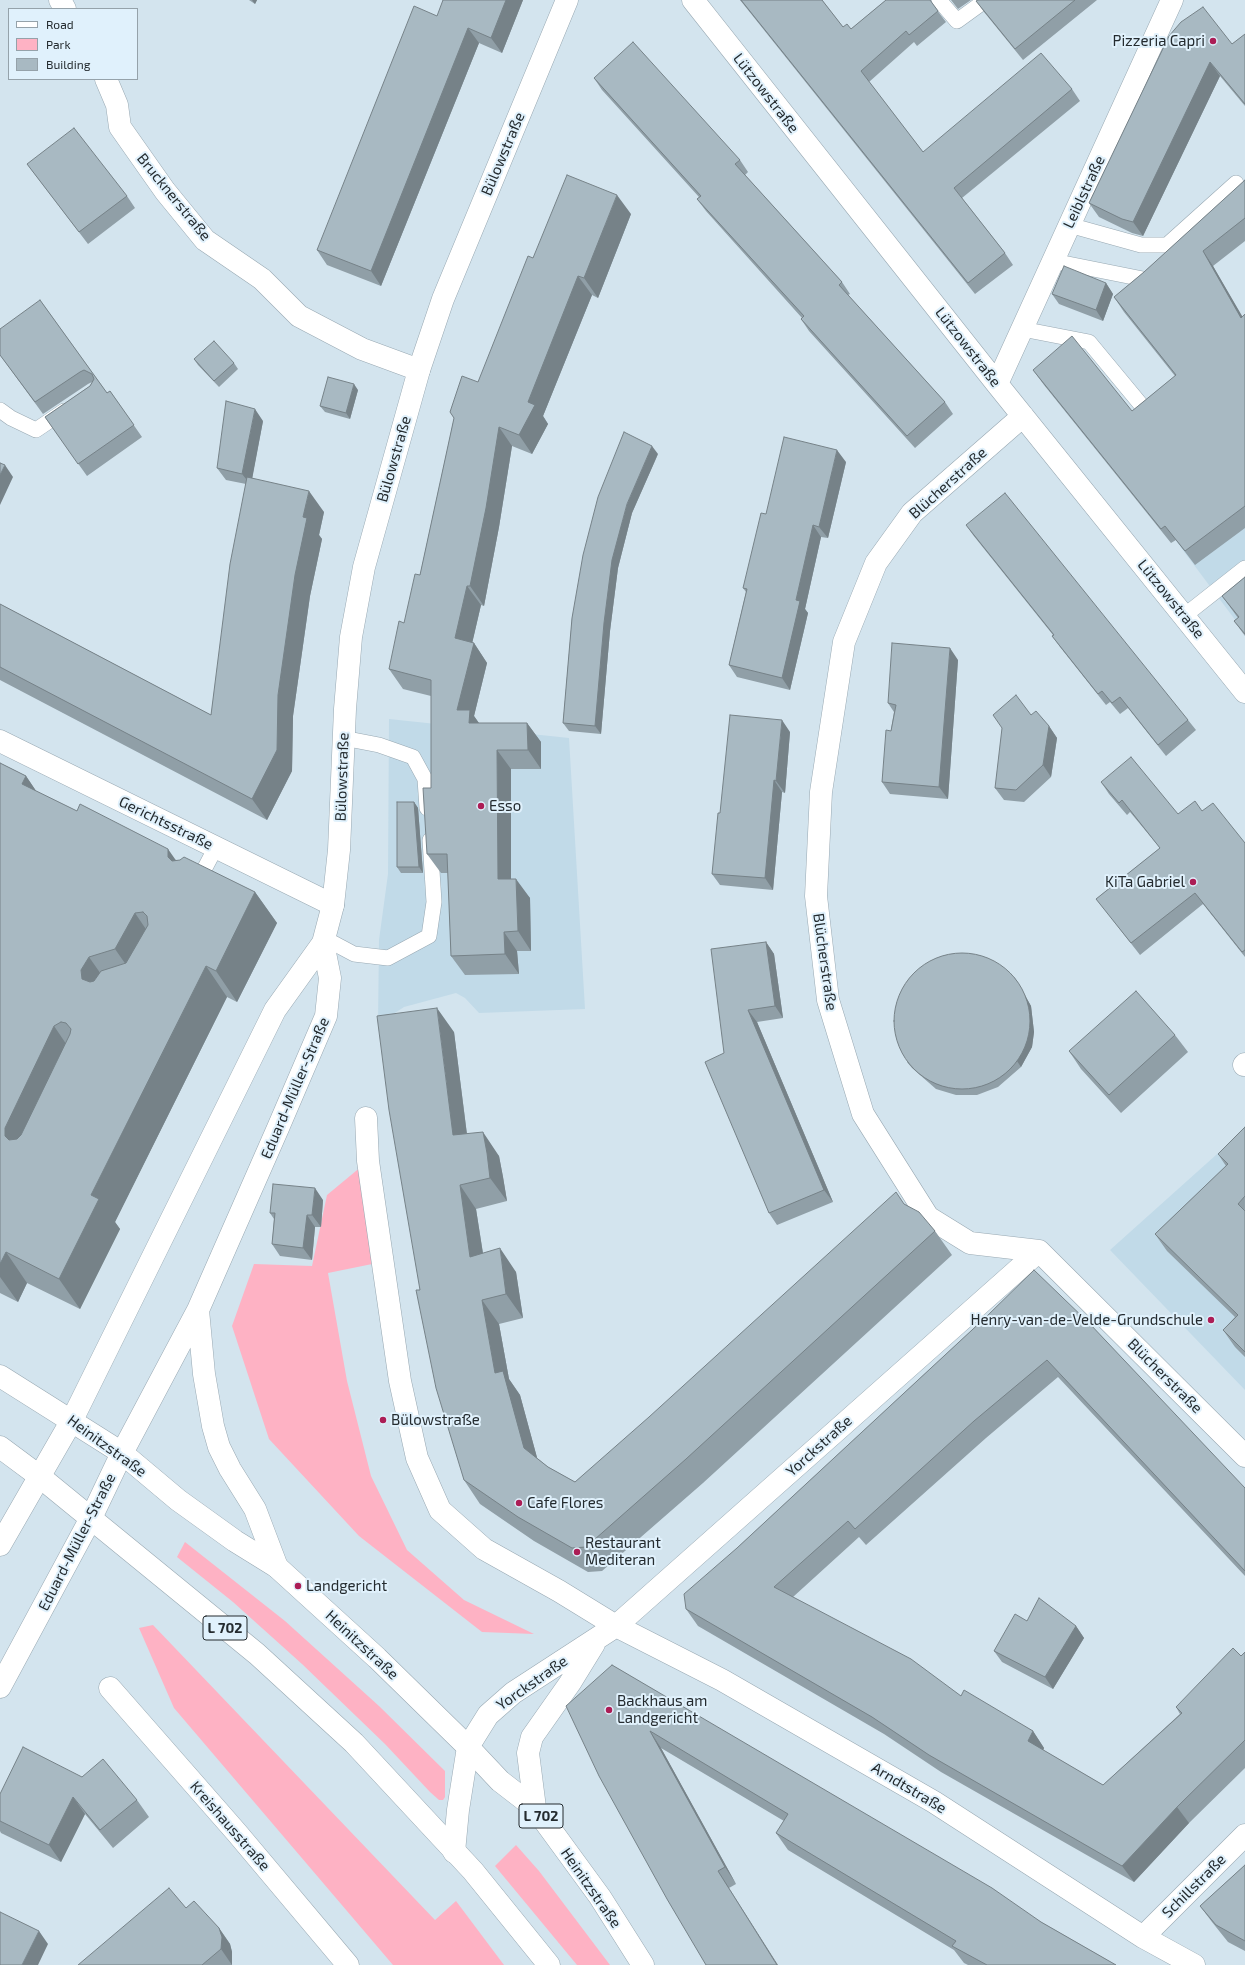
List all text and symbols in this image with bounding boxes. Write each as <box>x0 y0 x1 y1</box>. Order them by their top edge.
legend <box>8 8 138 80</box>
text: Road <box>46 17 74 31</box>
place label: Pizzeria Capri <box>1113 32 1205 50</box>
marker: Pizzeria Capri <box>1208 36 1218 46</box>
text: Park <box>46 37 71 51</box>
street label: Lützowstraße <box>729 50 803 136</box>
text: Building <box>46 57 90 71</box>
street label: Bülowstraße <box>477 110 529 198</box>
street label: Brucknerstraße <box>133 150 215 244</box>
street label: Leiblstraße <box>1059 153 1109 231</box>
street label: Lützowstraße <box>931 304 1005 390</box>
street label: Bülowstraße <box>373 414 415 504</box>
street label: Blücherstraße <box>905 443 991 523</box>
street label: Lützowstraße <box>1134 556 1208 642</box>
street label: Bülowstraße <box>331 732 353 822</box>
street label: Gerichtsstraße <box>116 792 216 854</box>
place label: Esso <box>489 797 521 815</box>
marker: Esso <box>476 801 486 811</box>
place label: KiTa Gabriel <box>1105 873 1185 891</box>
marker: KiTa Gabriel <box>1188 877 1198 887</box>
street label: Blücherstraße <box>809 912 841 1012</box>
street label: Eduard-Müller-Straße <box>257 1015 333 1161</box>
place label: Henry-van-de-Velde-Grundschule <box>970 1311 1203 1329</box>
marker: Henry-van-de-Velde-Grundschule <box>1206 1315 1216 1325</box>
street label: Blücherstraße <box>1124 1335 1206 1417</box>
street label: Heinitzstraße <box>64 1411 150 1481</box>
place label: Bülowstraße <box>391 1411 480 1429</box>
street label: Yorckstraße <box>782 1412 856 1480</box>
marker: Bülowstraße <box>378 1415 388 1425</box>
street label: Eduard-Müller-Straße <box>34 1470 120 1614</box>
place label: Cafe Flores <box>527 1494 603 1512</box>
marker: Cafe Flores <box>514 1498 524 1508</box>
place label: Restaurant Mediteran <box>585 1534 661 1569</box>
marker: Restaurant Mediteran <box>572 1547 582 1557</box>
place label: Landgericht <box>306 1577 387 1595</box>
marker: Landgericht <box>293 1581 303 1591</box>
street label: Heinitzstraße <box>322 1607 402 1683</box>
road number: L 702 <box>203 1616 247 1640</box>
street label: Yorckstraße <box>493 1652 571 1714</box>
place label: Backhaus am Landgericht <box>617 1692 707 1727</box>
marker: Backhaus am Landgericht <box>604 1705 614 1715</box>
street label: Arndtstraße <box>868 1759 950 1817</box>
street label: Kreishausstraße <box>186 1777 274 1875</box>
road number: L 702 <box>519 1804 563 1828</box>
street label: Heinitzstraße <box>557 1845 625 1931</box>
street label: Schillstraße <box>1158 1850 1230 1922</box>

